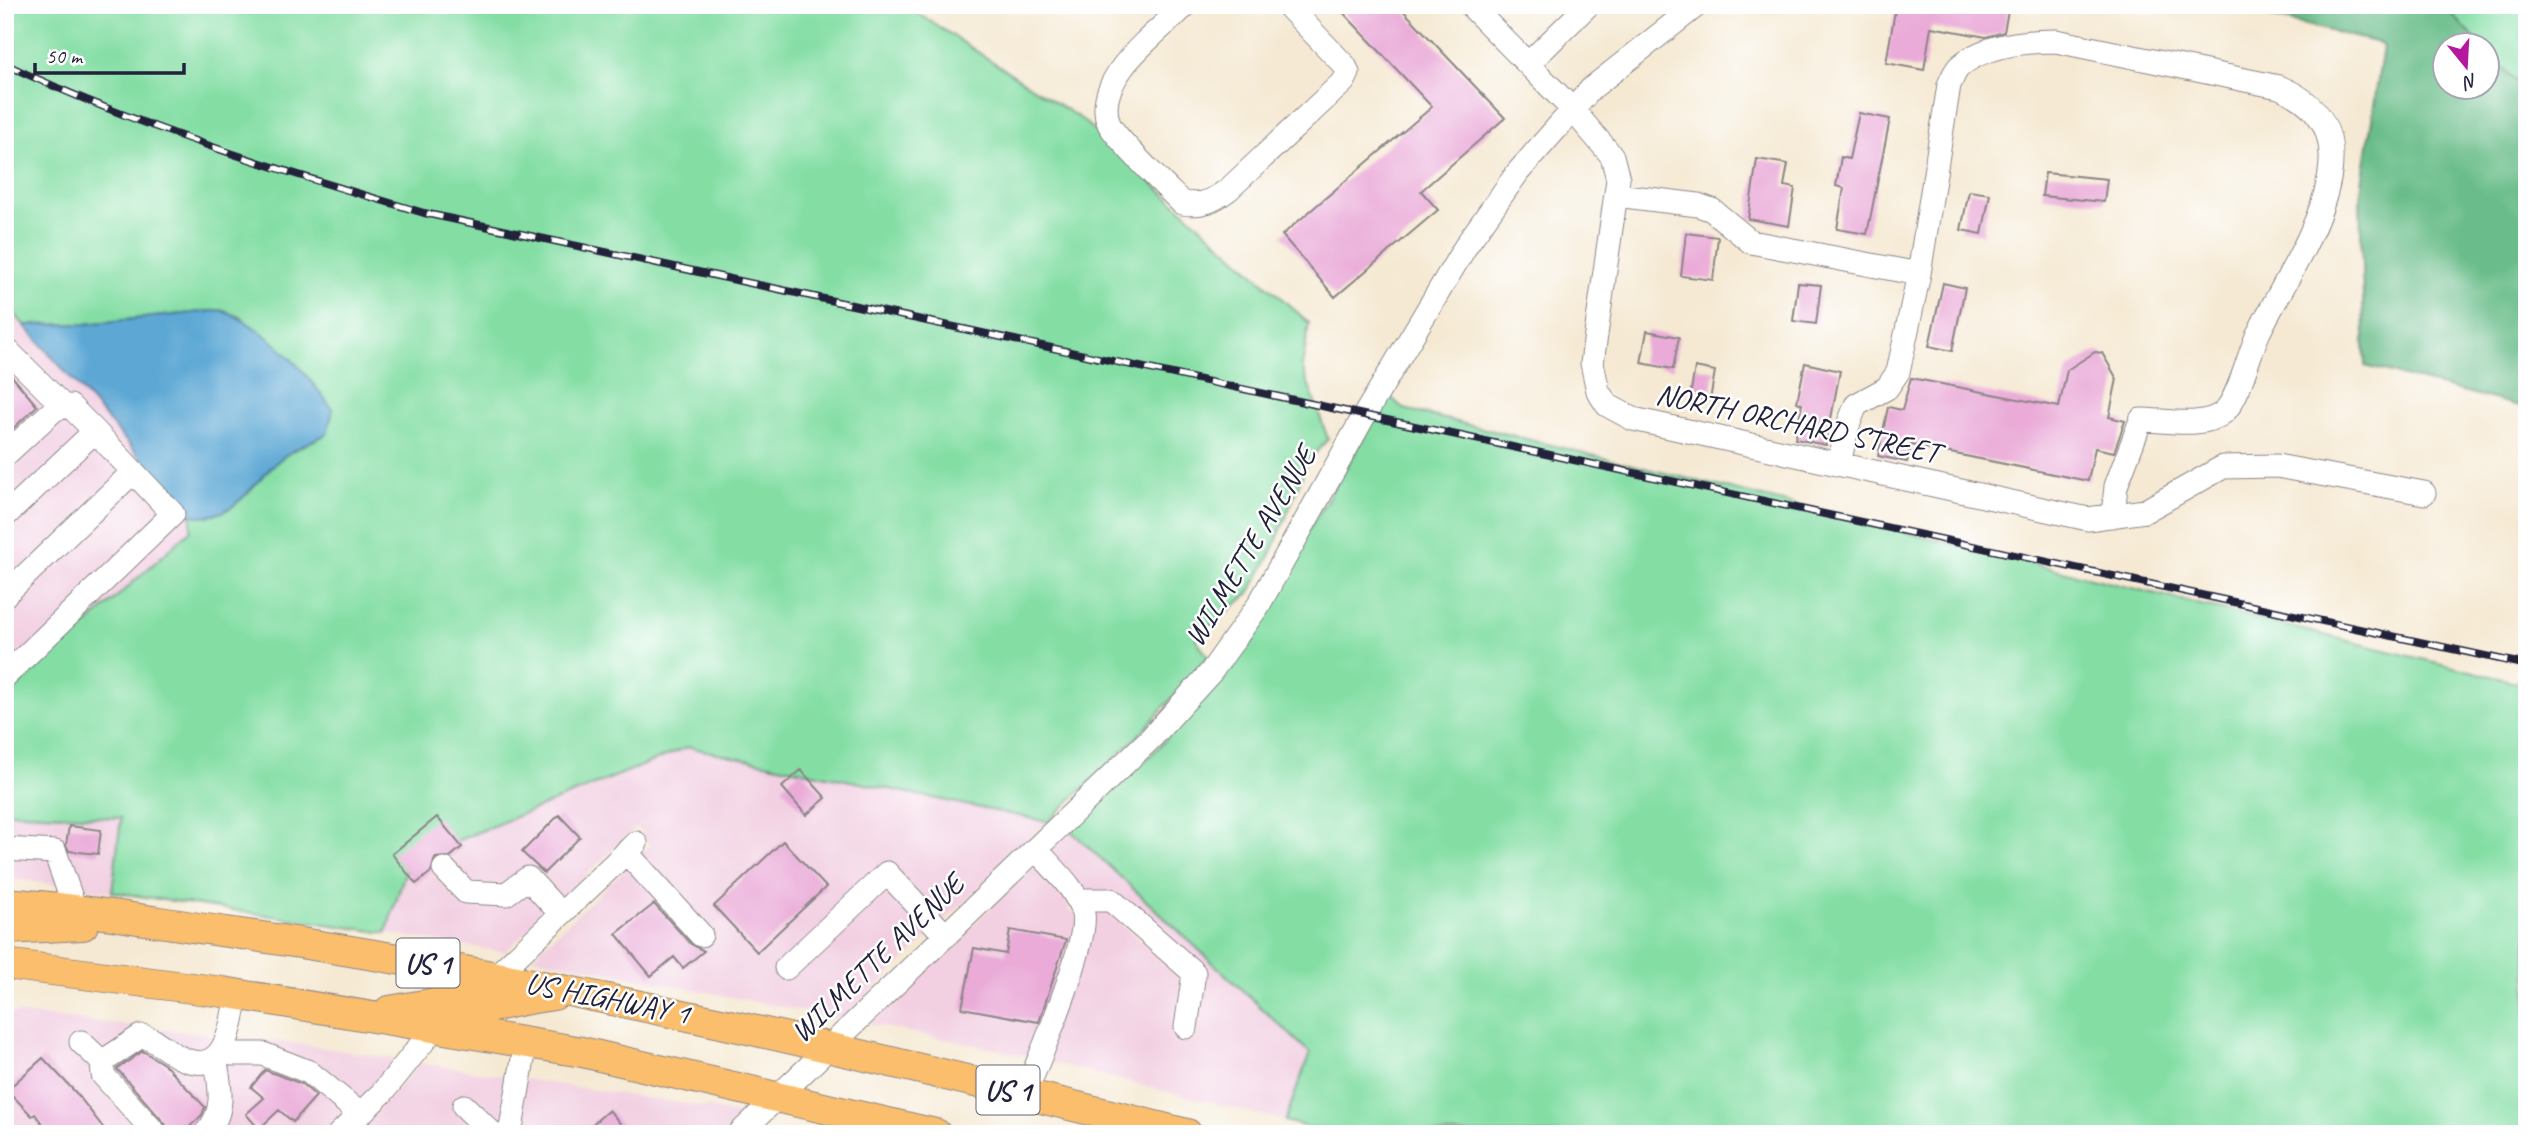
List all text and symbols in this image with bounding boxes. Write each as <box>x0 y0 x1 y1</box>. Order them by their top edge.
scale bar <box>35 32 184 76</box>
north arrow <box>2430 32 2500 102</box>
text: 50 m <box>46 43 84 69</box>
text: N <box>2459 68 2480 95</box>
street label: NORTH ORCHARD STREET <box>1653 374 1949 473</box>
street label: WILMETTE AVENUE <box>1175 436 1327 653</box>
street label: WILMETTE AVENUE <box>782 863 975 1050</box>
road number: US 1 <box>396 939 460 988</box>
street label: US HIGHWAY 1 <box>523 963 695 1033</box>
road number: US 1 <box>976 1066 1040 1114</box>

